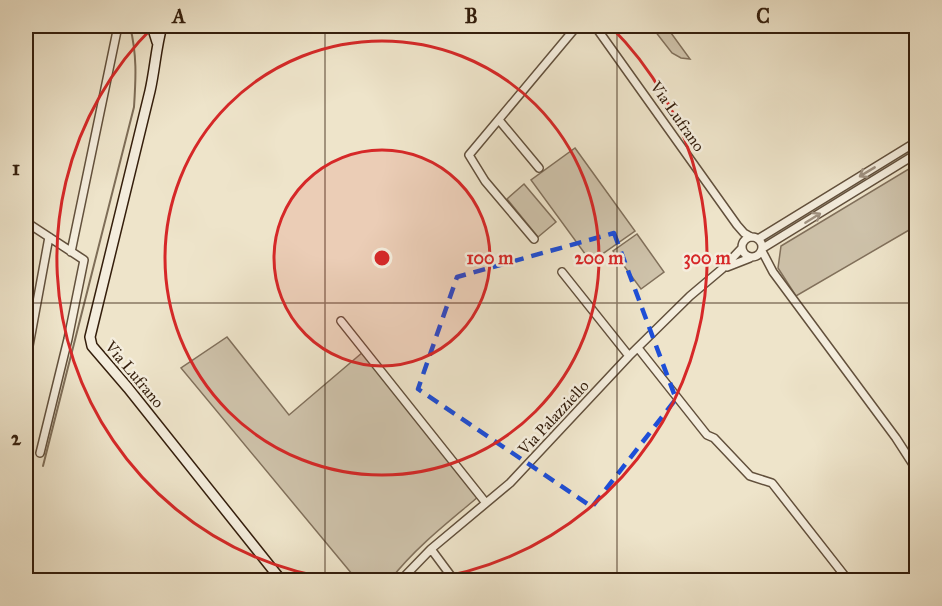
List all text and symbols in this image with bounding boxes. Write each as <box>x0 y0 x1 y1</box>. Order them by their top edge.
text: A <box>170 4 186 28</box>
text: B <box>464 4 478 28</box>
text: C <box>756 4 770 28</box>
street label: Via Lufrano <box>646 77 709 155</box>
text: 1 <box>12 156 20 180</box>
one-way arrow <box>859 167 876 179</box>
one-way arrow <box>804 211 821 224</box>
text: 100 m <box>467 247 514 269</box>
text: 200 m <box>575 247 624 269</box>
text: 300 m <box>683 247 731 270</box>
centre of rings <box>372 248 392 268</box>
street label: Via Lufrano <box>101 336 168 411</box>
street label: Via Palazziello <box>513 376 593 459</box>
text: 2 <box>11 426 22 450</box>

